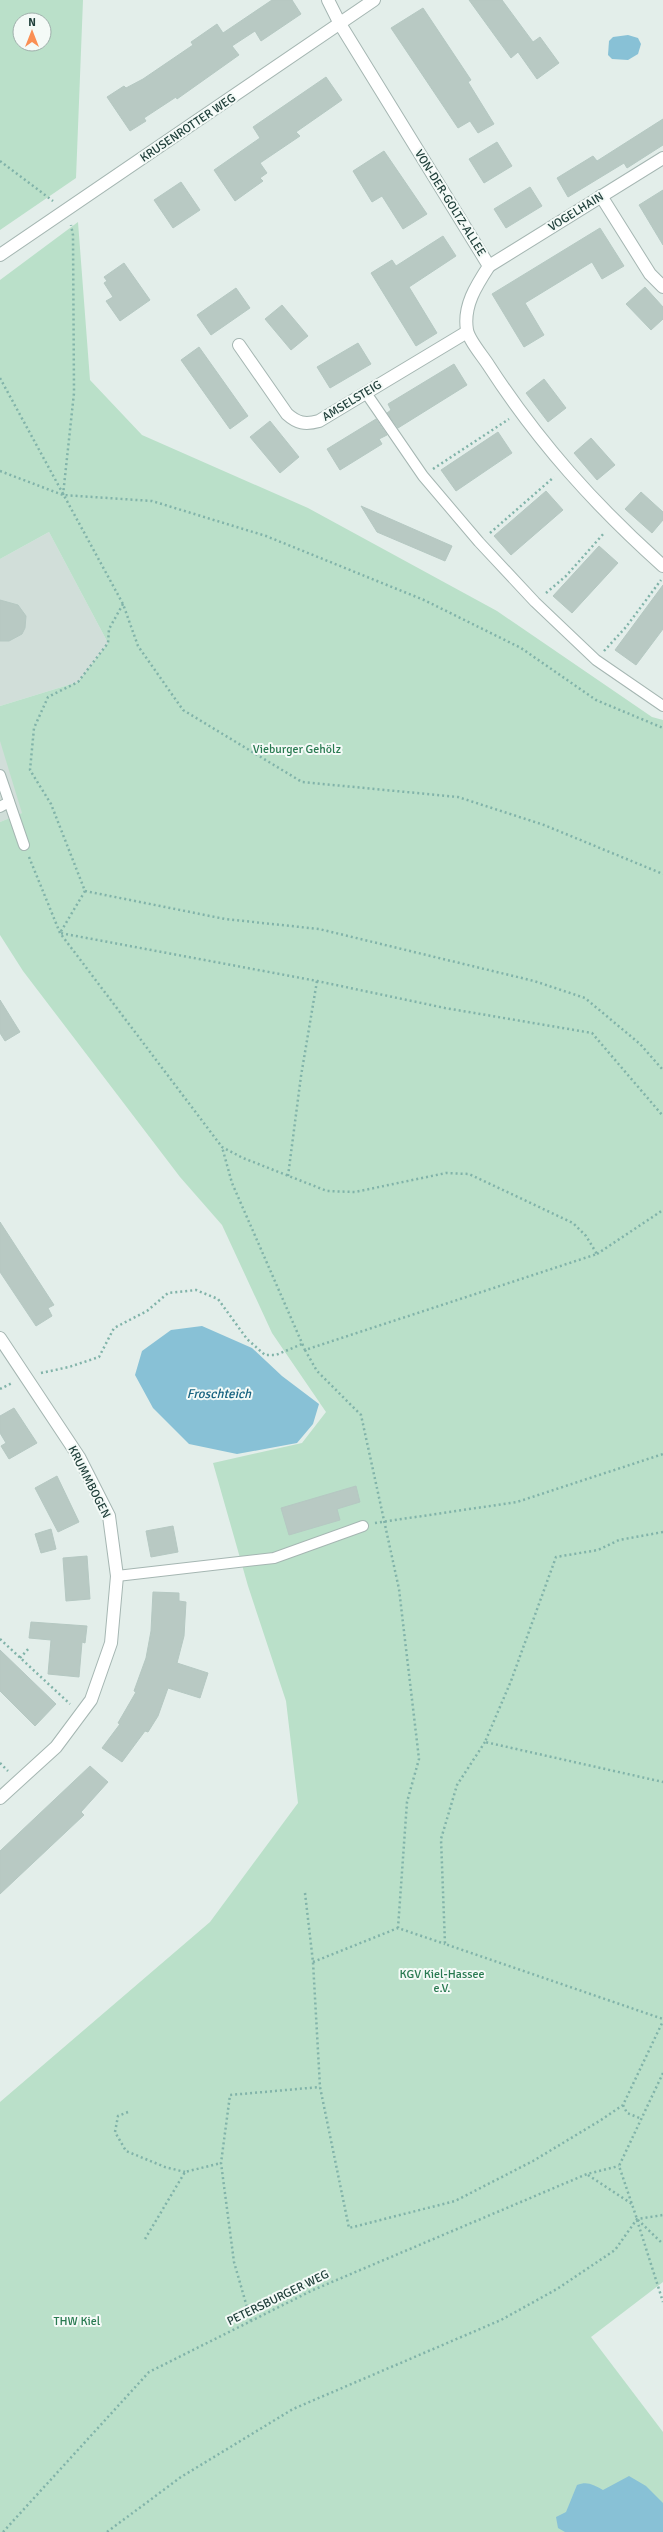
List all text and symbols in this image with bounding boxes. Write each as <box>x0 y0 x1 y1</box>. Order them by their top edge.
north arrow <box>12 12 52 52</box>
text: N <box>28 16 36 29</box>
street label: KRUSENROTTER WEG <box>137 91 239 165</box>
street label: VON-DER-GOLTZ-ALLEE <box>411 147 489 259</box>
street label: VOGELHAIN <box>546 189 606 235</box>
street label: AMSELSTEIG <box>319 377 385 425</box>
park label: Vieburger Gehölz <box>253 742 341 757</box>
water label: Froschteich <box>187 1386 252 1402</box>
street label: KRUMMBOGEN <box>64 1443 114 1521</box>
park label: KGV Kiel-Hassee e.V. <box>400 1967 484 1996</box>
street label: PETERSBURGER WEG <box>225 2267 331 2329</box>
park label: THW Kiel <box>54 2314 101 2329</box>

